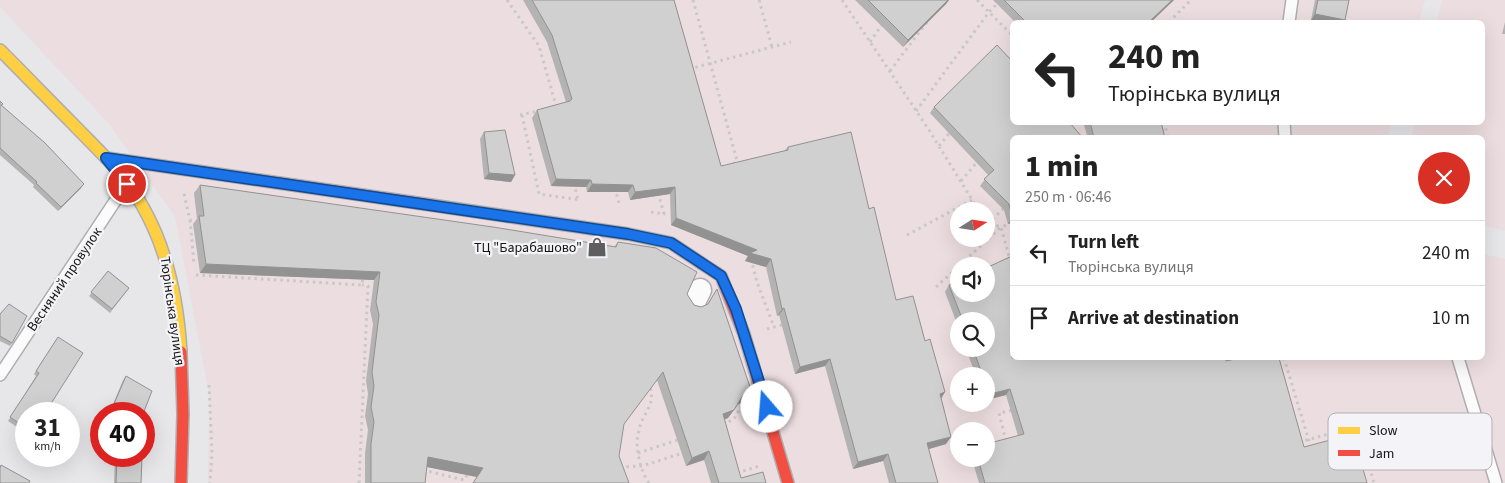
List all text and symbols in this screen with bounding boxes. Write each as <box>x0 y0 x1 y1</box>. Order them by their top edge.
text: 240 m <box>1108 32 1200 82</box>
icon: left <box>1025 40 1090 105</box>
text: Тюрінська вулиця <box>1108 78 1281 110</box>
text: 1 min <box>1025 145 1099 188</box>
button: close <box>1418 152 1470 204</box>
pin <box>106 163 148 205</box>
icon: arrive <box>113 170 141 198</box>
text: 250 m · 06:46 <box>1025 186 1112 208</box>
north arrow <box>950 202 995 248</box>
map controls <box>950 202 995 467</box>
street label: Весняний провулок <box>23 223 107 336</box>
text: Turn left <box>1068 229 1139 256</box>
shop icon: ТЦ "Барабашово" <box>586 236 608 258</box>
place label: ТЦ "Барабашово" <box>474 238 582 258</box>
icon: left <box>1025 239 1053 267</box>
text: 240 m <box>1422 240 1470 267</box>
street label: Тюрінська вулиця <box>154 255 190 367</box>
text: Тюрінська вулиця <box>1068 256 1194 278</box>
button: sound <box>950 257 995 302</box>
icon: arrive <box>1025 304 1053 332</box>
text: Arrive at destination <box>1068 305 1239 332</box>
text: 10 m <box>1432 305 1470 332</box>
button: search <box>950 312 995 357</box>
button: + <box>950 367 995 412</box>
position arrow <box>740 380 792 432</box>
speed limit sign: 40 <box>90 402 155 467</box>
text: 31 <box>34 410 61 446</box>
legend <box>1328 413 1492 470</box>
text: Slow <box>1369 421 1398 441</box>
button: − <box>950 422 995 467</box>
text: km/h <box>34 438 61 455</box>
text: Jam <box>1369 444 1394 464</box>

